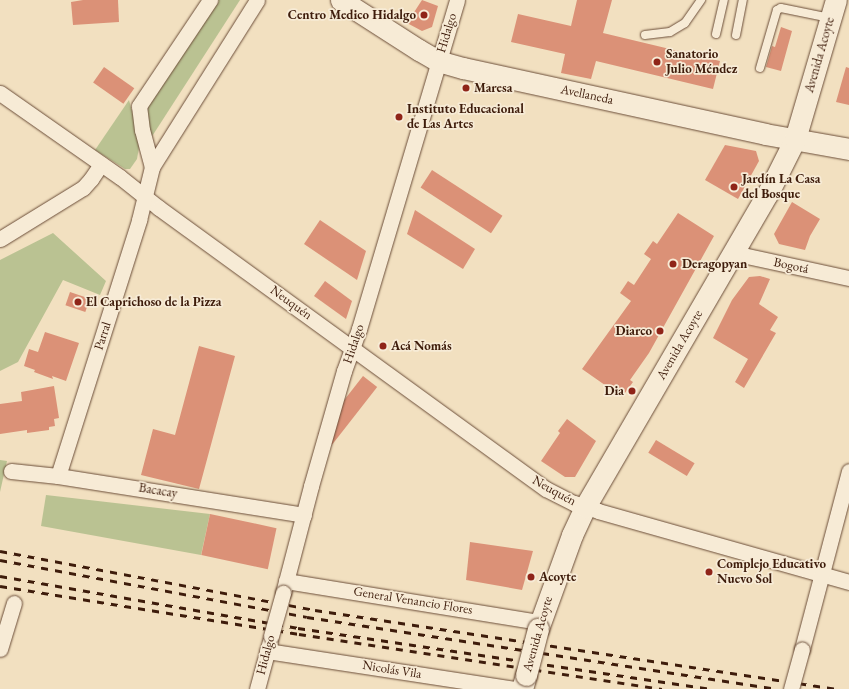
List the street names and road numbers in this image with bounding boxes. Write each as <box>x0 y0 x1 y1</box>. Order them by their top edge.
street label: Hidalgo <box>434 11 460 55</box>
street label: Avenida Acoyte <box>802 15 838 95</box>
street label: Avellaneda <box>559 82 615 108</box>
street label: Bogotá <box>772 255 810 277</box>
street label: Neuquén <box>267 283 315 323</box>
street label: Avenida Acoyte <box>654 307 706 383</box>
street label: Parral <box>91 320 115 352</box>
street label: Hidalgo <box>340 322 368 366</box>
street label: Neuquén <box>529 473 579 509</box>
street label: Bacacay <box>138 480 178 502</box>
street label: General Venancio Flores <box>352 584 474 618</box>
street label: Avenida Acoyte <box>520 594 556 674</box>
street label: Hidalgo <box>253 633 279 677</box>
street label: Nicolás Vila <box>361 658 423 682</box>

